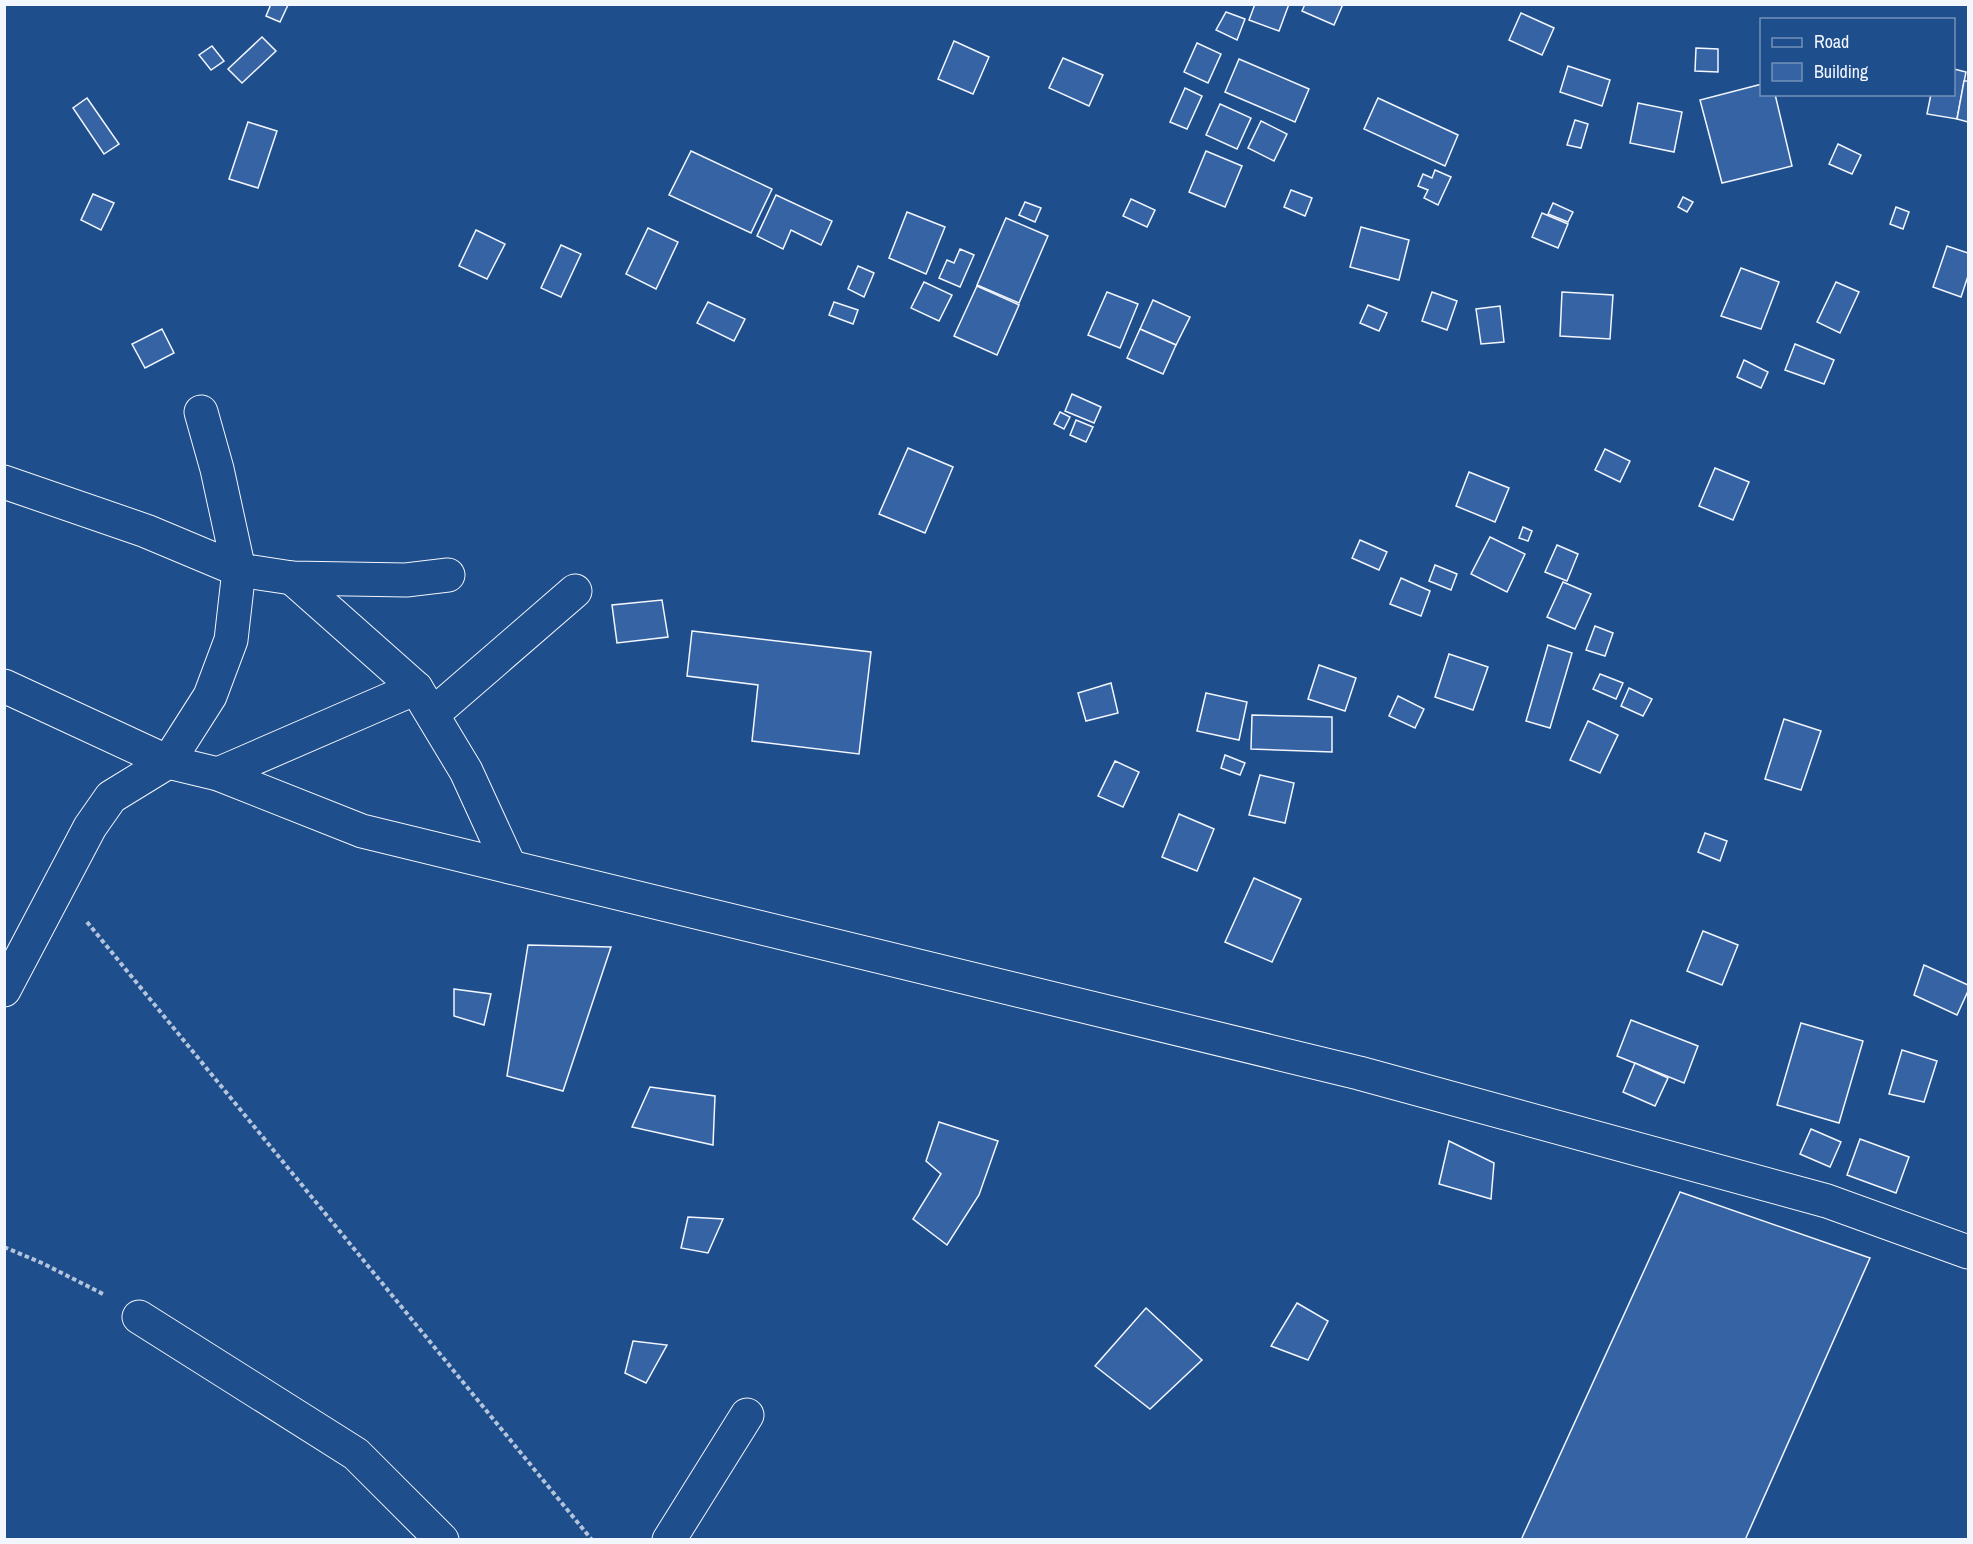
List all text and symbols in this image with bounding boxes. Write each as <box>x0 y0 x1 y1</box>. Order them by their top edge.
legend <box>1760 18 1955 96</box>
text: Road <box>1814 29 1849 54</box>
text: Building <box>1814 59 1869 84</box>

